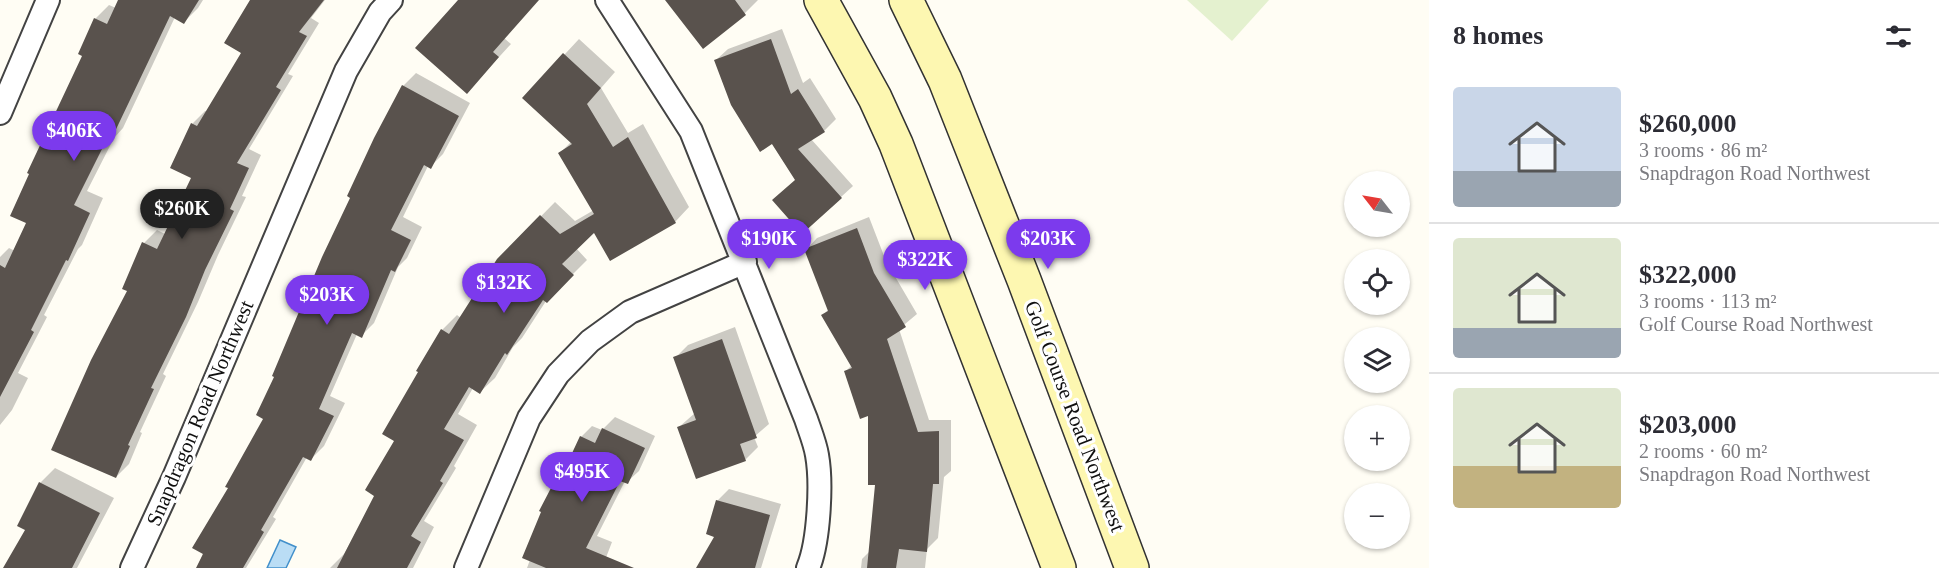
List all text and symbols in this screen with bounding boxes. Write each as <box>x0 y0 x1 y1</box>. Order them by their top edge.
icon: filters <box>1882 20 1915 53</box>
text: 8 homes <box>1453 21 1543 50</box>
text: $260,000 <box>1639 109 1737 138</box>
pin: $406K <box>32 111 116 162</box>
icon: home <box>1501 111 1573 183</box>
text: $406K <box>46 119 102 141</box>
text: 3 rooms · 86 m² <box>1639 139 1767 161</box>
text: Snapdragon Road Northwest <box>1639 162 1870 184</box>
north arrow <box>1344 171 1410 237</box>
map controls <box>1344 171 1410 549</box>
pin: $260K <box>140 189 224 240</box>
text: $260K <box>154 197 210 219</box>
pin: $190K <box>727 219 811 270</box>
pin: $203K <box>1006 219 1090 270</box>
text: $190K <box>741 227 797 249</box>
text: $203K <box>1020 227 1076 249</box>
pin: $322K <box>883 240 967 291</box>
text: $322K <box>897 248 953 270</box>
button: locate <box>1344 249 1410 315</box>
text: $322,000 <box>1639 260 1737 289</box>
icon: home <box>1501 262 1573 334</box>
pin: $132K <box>462 263 546 314</box>
text: $132K <box>476 271 532 293</box>
pin: $203K <box>285 275 369 326</box>
text: $203K <box>299 283 355 305</box>
text: 3 rooms · 113 m² <box>1639 290 1776 312</box>
street label: Snapdragon Road Northwest <box>142 296 259 529</box>
street label: Golf Course Road Northwest <box>1020 297 1130 535</box>
text: Golf Course Road Northwest <box>1639 313 1873 335</box>
button: layers <box>1344 327 1410 393</box>
button: + <box>1344 405 1410 471</box>
text: $203,000 <box>1639 410 1737 439</box>
icon: home <box>1501 412 1573 484</box>
text: 2 rooms · 60 m² <box>1639 440 1767 462</box>
pin: $495K <box>540 452 624 503</box>
text: $495K <box>554 460 610 482</box>
text: Snapdragon Road Northwest <box>1639 463 1870 485</box>
button: − <box>1344 483 1410 549</box>

